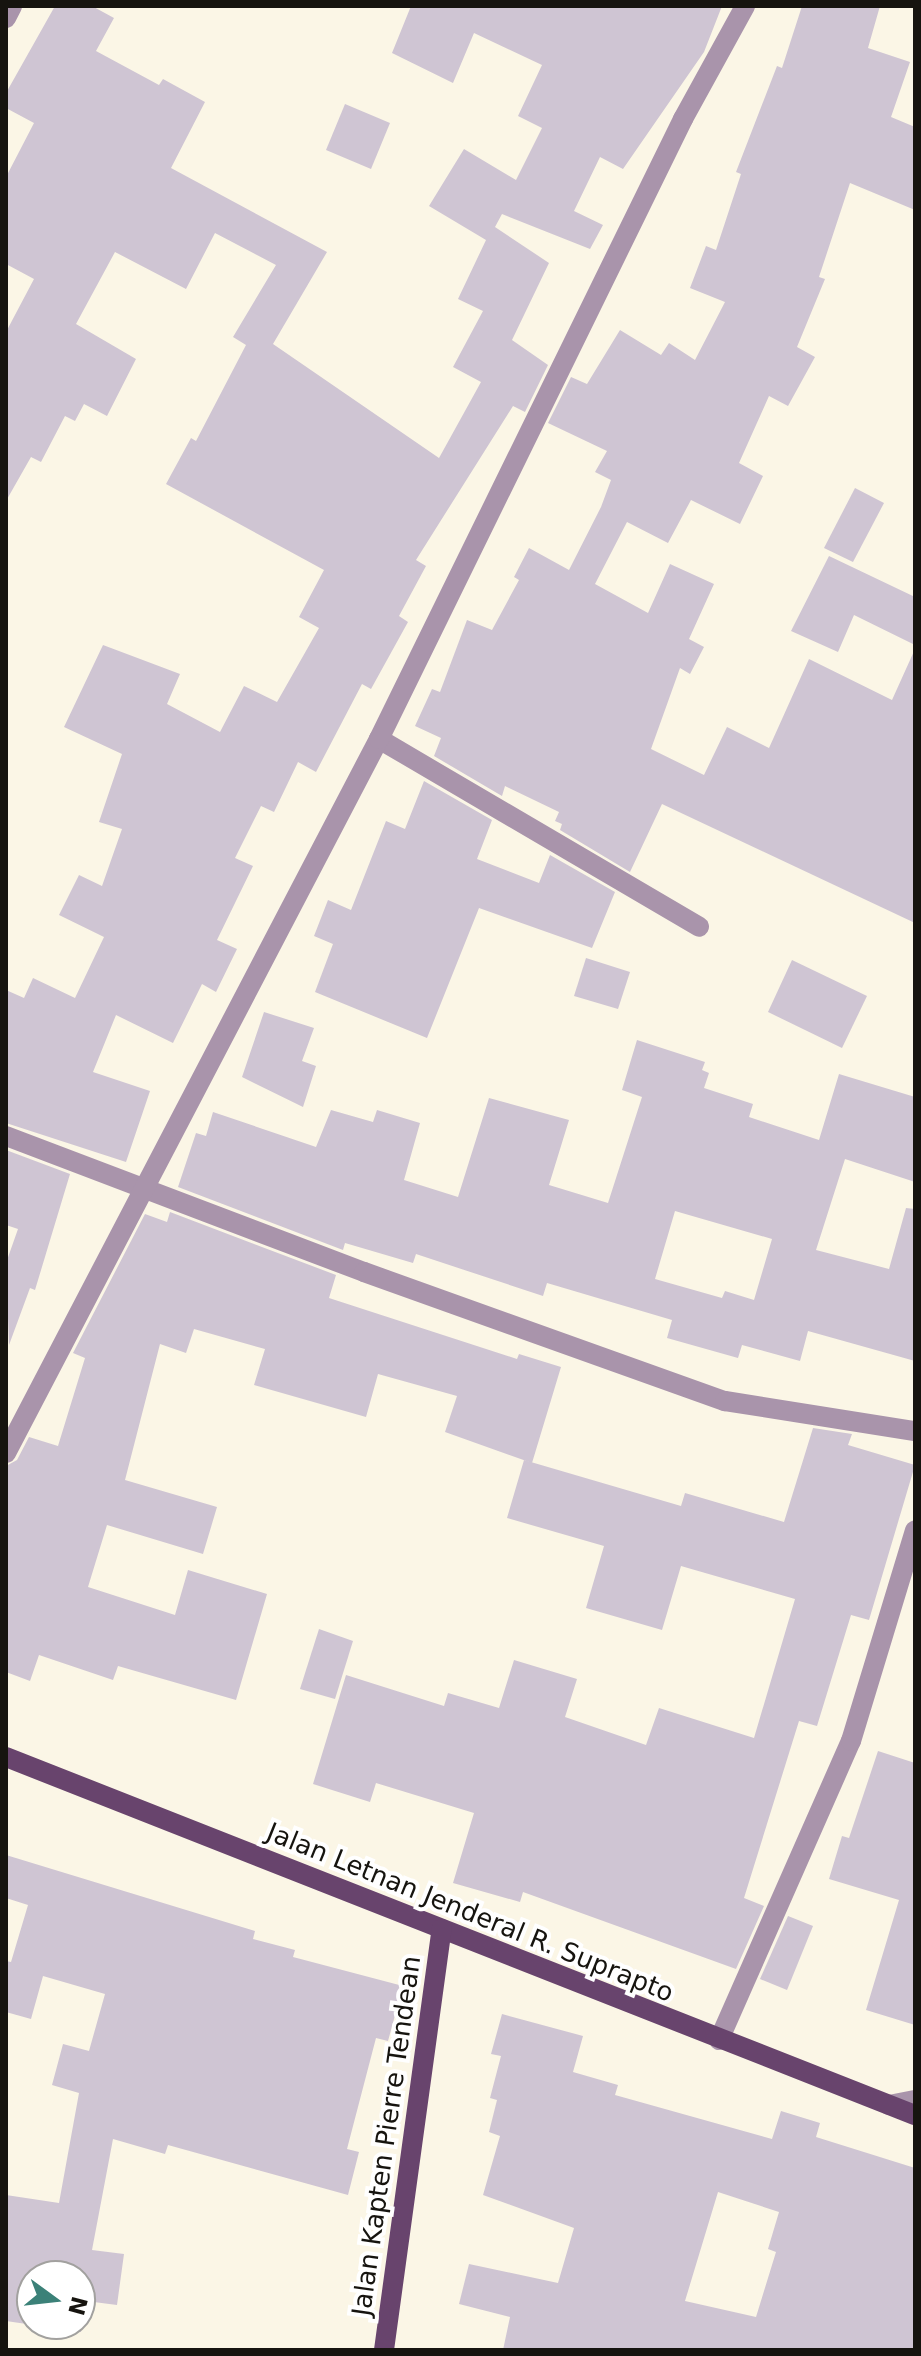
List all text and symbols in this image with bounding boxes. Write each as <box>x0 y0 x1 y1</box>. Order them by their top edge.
street label: Jalan Letnan Jenderal R. Suprapto <box>262 1817 678 2009</box>
street label: Jalan Kapten Pierre Tendean <box>346 1954 428 2318</box>
north arrow <box>16 2260 96 2340</box>
text: N <box>63 2294 92 2318</box>

